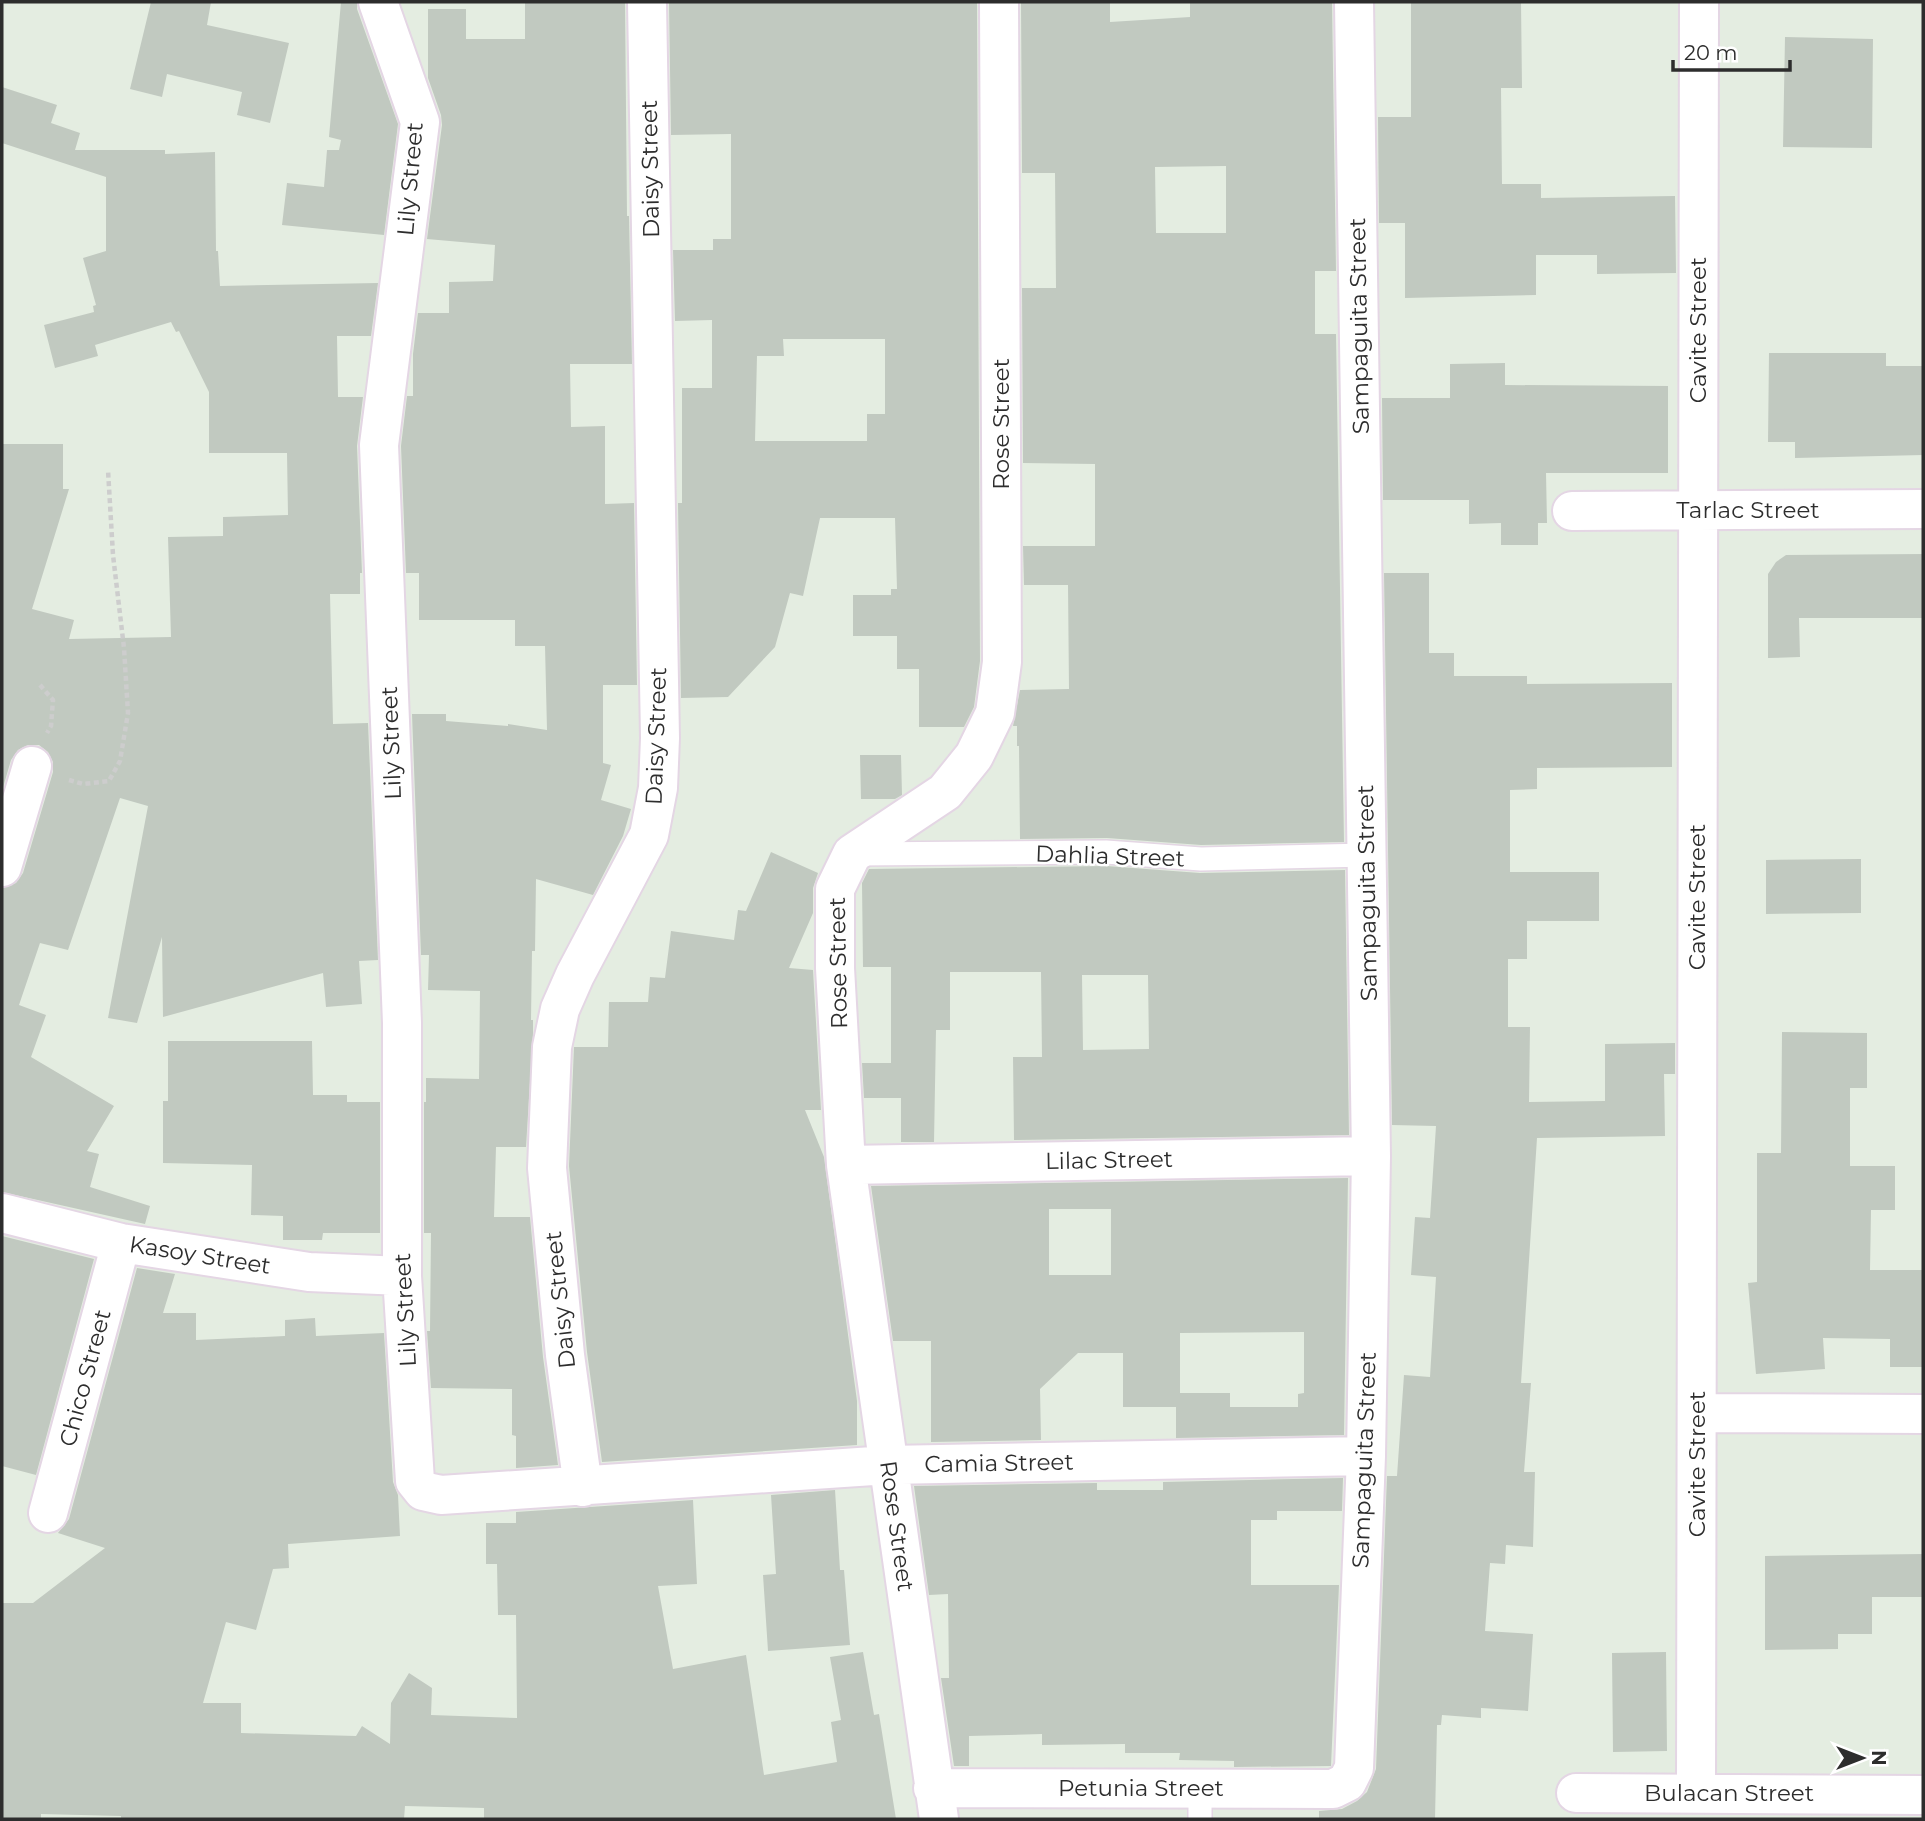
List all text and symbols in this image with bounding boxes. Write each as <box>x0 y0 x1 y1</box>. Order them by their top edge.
scale bar <box>1673 28 1790 72</box>
text: 20 m <box>1684 40 1738 65</box>
street label: Daisy Street <box>635 100 665 238</box>
street label: Lily Street <box>391 121 429 237</box>
street label: Sampaguita Street <box>1343 218 1375 434</box>
street label: Cavite Street <box>1684 257 1712 403</box>
street label: Rose Street <box>987 358 1015 490</box>
street label: Tarlac Street <box>1676 496 1820 524</box>
street label: Daisy Street <box>640 667 672 805</box>
street label: Lily Street <box>375 686 407 800</box>
street label: Sampaguita Street <box>1351 785 1383 1001</box>
street label: Cavite Street <box>1683 824 1711 970</box>
street label: Dahlia Street <box>1035 839 1185 873</box>
street label: Rose Street <box>823 897 853 1029</box>
street label: Lilac Street <box>1045 1145 1173 1175</box>
street label: Kasoy Street <box>127 1230 273 1280</box>
street label: Daisy Street <box>539 1230 581 1370</box>
street label: Lily Street <box>388 1252 422 1368</box>
street label: Chico Street <box>53 1306 117 1450</box>
street label: Sampaguita Street <box>1346 1351 1382 1569</box>
street label: Cavite Street <box>1683 1391 1711 1537</box>
street label: Camia Street <box>924 1448 1074 1478</box>
street label: Rose Street <box>874 1459 920 1593</box>
north arrow <box>1827 1723 1897 1793</box>
text: N <box>1867 1750 1890 1766</box>
street label: Petunia Street <box>1058 1774 1224 1802</box>
street label: Bulacan Street <box>1644 1779 1814 1807</box>

